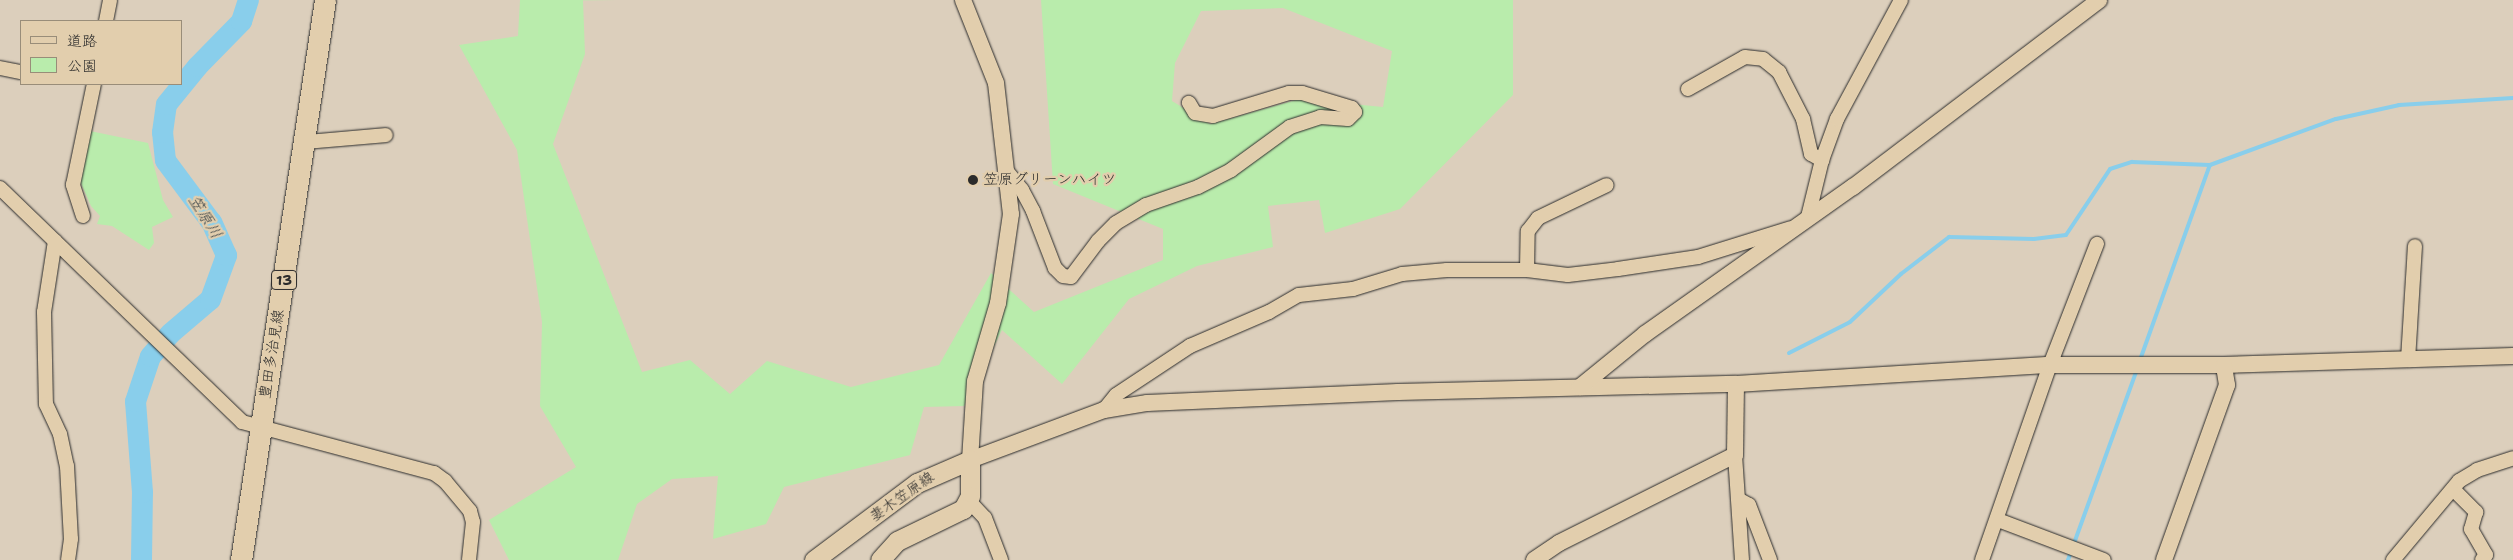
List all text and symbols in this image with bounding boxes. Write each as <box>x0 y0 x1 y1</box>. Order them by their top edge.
legend <box>20 20 182 85</box>
text: 道路 <box>67 31 97 51</box>
text: 公園 <box>67 56 97 76</box>
place label: 笠原グリーンハイツ <box>983 171 1118 189</box>
marker: 笠原グリーンハイツ <box>967 174 979 186</box>
water label: 笠原川 <box>184 192 226 242</box>
road number: 13 <box>270 268 298 292</box>
street label: 豊田多治見線 <box>256 308 288 400</box>
street label: 妻木笠原線 <box>866 468 938 526</box>

